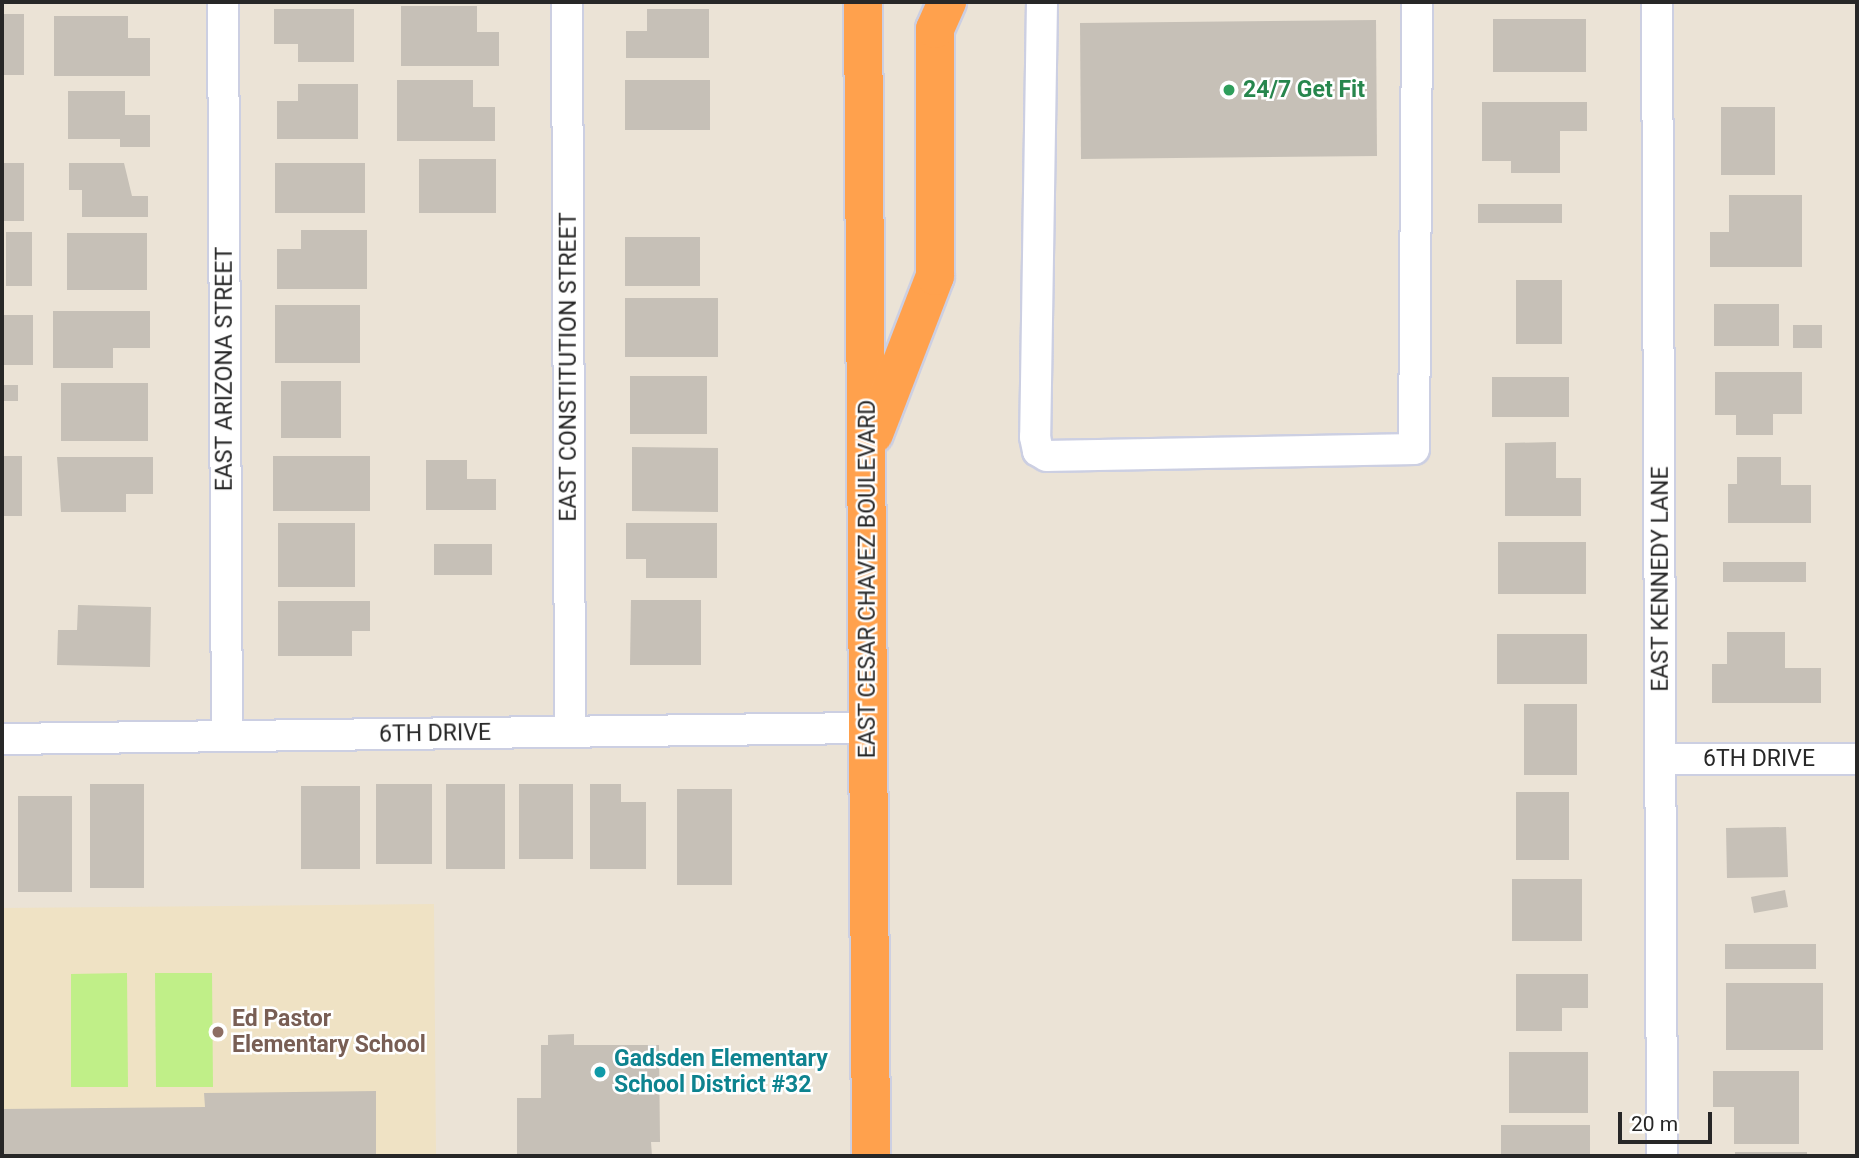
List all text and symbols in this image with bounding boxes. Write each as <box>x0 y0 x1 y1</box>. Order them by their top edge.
place label: 24/7 Get Fit <box>1243 76 1365 104</box>
marker: 24/7 Get Fit <box>1221 82 1237 98</box>
street label: EAST CONSTITUTION STREET <box>555 212 583 522</box>
street label: EAST ARIZONA STREET <box>211 247 239 491</box>
street label: EAST CESAR CHAVEZ BOULEVARD <box>854 399 882 759</box>
street label: EAST KENNEDY LANE <box>1647 466 1675 692</box>
street label: 6TH DRIVE <box>379 719 491 749</box>
street label: 6TH DRIVE <box>1703 745 1815 773</box>
place label: Ed Pastor Elementary School <box>232 1005 426 1059</box>
marker: Ed Pastor Elementary School <box>210 1024 226 1040</box>
place label: Gadsden Elementary School District #32 <box>614 1045 828 1099</box>
marker: Gadsden Elementary School District #32 <box>592 1064 608 1080</box>
scale bar <box>1621 1098 1716 1142</box>
text: 20 m <box>1631 1112 1678 1136</box>

